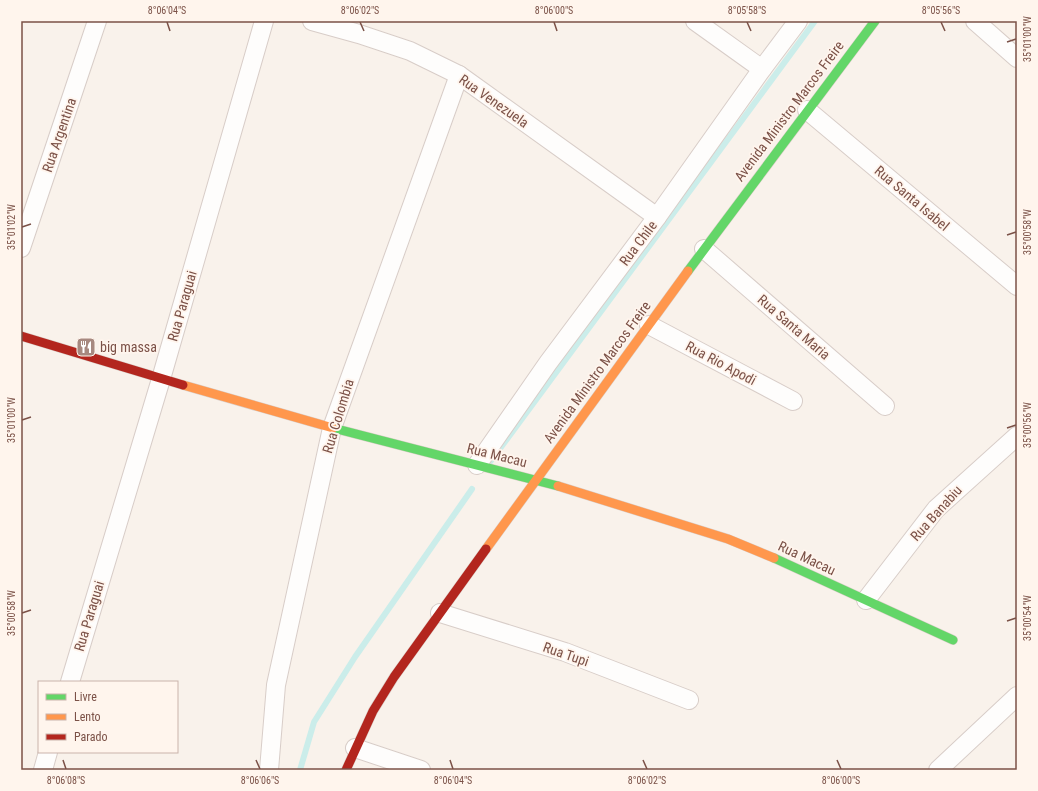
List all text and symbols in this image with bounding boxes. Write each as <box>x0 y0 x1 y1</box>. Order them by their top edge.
text: 8°06'04"S <box>148 5 186 16</box>
text: 8°06'02"S <box>341 5 379 16</box>
text: 8°06'00"S <box>535 5 573 16</box>
text: 8°05'58"S <box>728 5 766 16</box>
text: 8°05'56"S <box>922 5 960 16</box>
text: 35°01'00"W <box>1022 16 1033 62</box>
street label: Avenida Ministro Marcos Freire <box>731 37 847 184</box>
street label: Rua Venezuela <box>456 71 532 131</box>
street label: Rua Argentina <box>39 96 79 174</box>
street label: Rua Santa Isabel <box>872 162 952 234</box>
text: 35°01'02"W <box>6 204 17 250</box>
text: 35°00'58"W <box>1022 209 1033 255</box>
street label: Rua Chile <box>616 217 660 269</box>
street label: Rua Paraguai <box>164 269 200 343</box>
street label: Rua Santa Maria <box>755 291 833 363</box>
street label: Avenida Ministro Marcos Freire <box>540 298 654 446</box>
restaurant icon: big massa <box>75 336 97 358</box>
street label: Rua Rio Apodi <box>683 338 759 388</box>
place label: big massa <box>100 339 157 355</box>
street label: Rua Colombia <box>319 377 357 455</box>
text: 35°01'00"W <box>6 397 17 443</box>
text: 35°00'56"W <box>1022 402 1033 448</box>
street label: Rua Macau <box>465 440 529 470</box>
street label: Rua Banabiu <box>907 482 965 544</box>
street label: Rua Macau <box>776 538 838 578</box>
street label: Rua Paraguai <box>71 579 107 653</box>
text: 35°00'58"W <box>6 590 17 636</box>
text: 35°00'54"W <box>1022 595 1033 641</box>
street label: Rua Tupi <box>541 639 591 669</box>
legend <box>38 681 178 753</box>
text: Livre <box>74 690 97 704</box>
text: Lento <box>74 710 101 724</box>
text: Parado <box>74 730 107 744</box>
text: 8°06'08"S <box>47 775 85 786</box>
text: 8°06'06"S <box>241 775 279 786</box>
text: 8°06'04"S <box>434 775 472 786</box>
text: 8°06'02"S <box>628 775 666 786</box>
text: 8°06'00"S <box>822 775 860 786</box>

